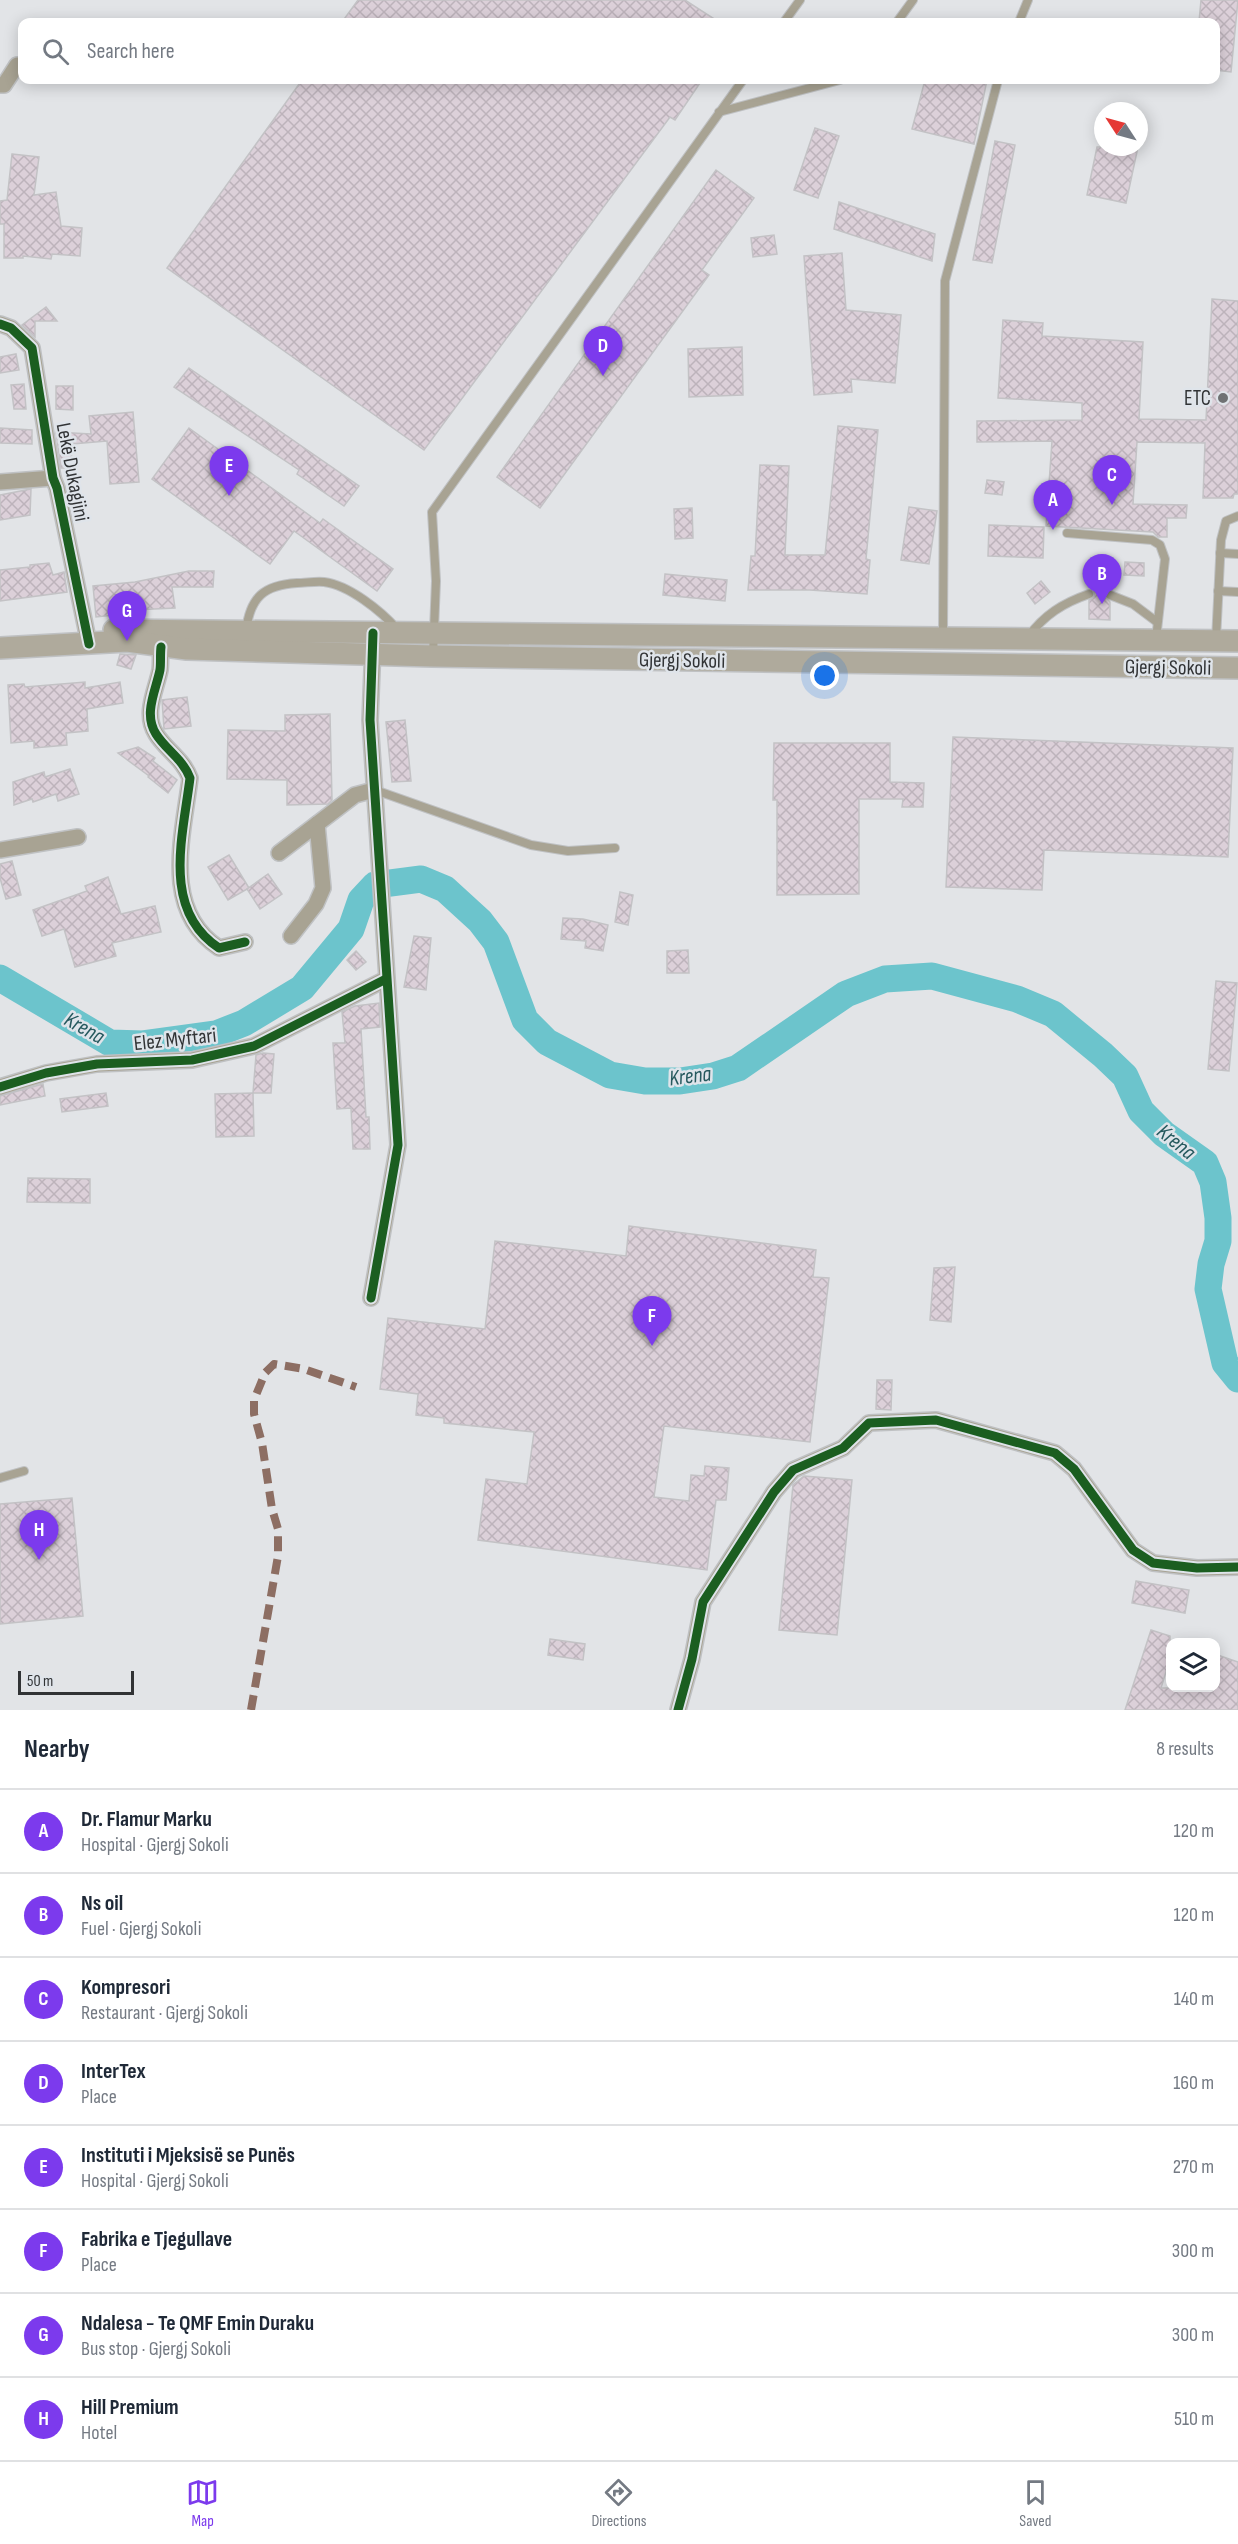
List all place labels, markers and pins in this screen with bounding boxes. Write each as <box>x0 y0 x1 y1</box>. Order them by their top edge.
pin: D <box>584 326 622 376</box>
place label: ETC <box>1184 386 1211 411</box>
marker: ETC <box>1216 391 1230 405</box>
pin: E <box>210 446 248 496</box>
pin: C <box>1092 456 1132 505</box>
pin: A <box>1034 480 1072 530</box>
pin: B <box>1082 554 1122 604</box>
pin: G <box>108 592 146 641</box>
pin: F <box>632 1296 672 1346</box>
pin: H <box>20 1510 58 1560</box>

